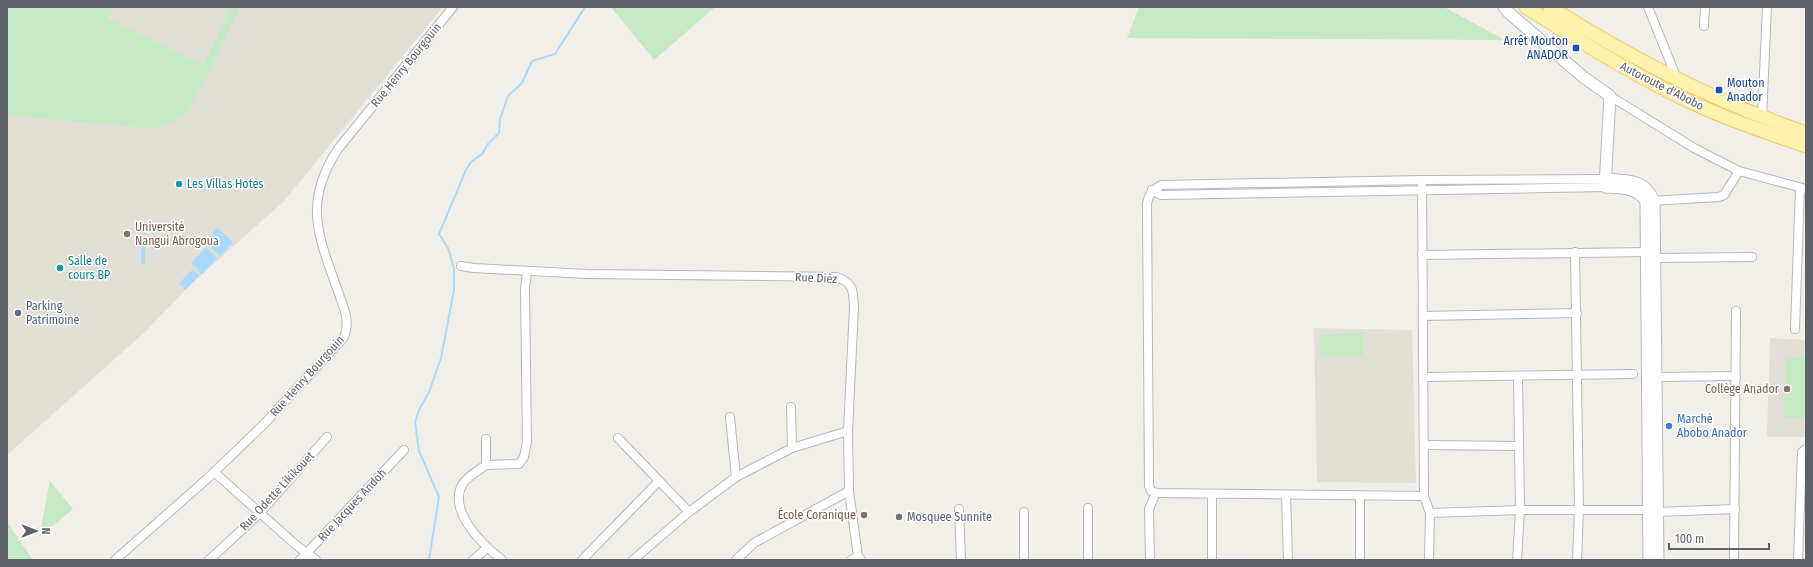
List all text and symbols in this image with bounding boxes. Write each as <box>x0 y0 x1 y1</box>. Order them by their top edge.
street label: Rue Henry Bourgouin <box>368 20 444 110</box>
place label: Arrêt Mouton ANADOR <box>1503 34 1568 62</box>
marker: Arrêt Mouton ANADOR <box>1571 43 1581 53</box>
street label: Autoroute d'Abobo <box>1618 59 1706 113</box>
place label: Mouton Anador <box>1727 76 1765 104</box>
marker: Mouton Anador <box>1714 85 1724 95</box>
place label: Les Villas Hotes <box>187 177 263 191</box>
marker: Les Villas Hotes <box>174 179 184 189</box>
place label: Université Nangui Abrogoua <box>135 220 219 248</box>
marker: Université Nangui Abrogoua <box>122 229 132 239</box>
place label: Salle de cours BP <box>68 254 110 282</box>
marker: Salle de cours BP <box>55 263 65 273</box>
street label: Rue Dièz <box>795 270 838 286</box>
place label: Parking Patrimoine <box>26 299 80 327</box>
marker: Parking Patrimoine <box>13 308 23 318</box>
street label: Rue Henry Bourgouin <box>267 333 347 419</box>
place label: Collège Anador <box>1705 382 1780 396</box>
marker: Collège Anador <box>1782 384 1792 394</box>
place label: Marché Abobo Anador <box>1677 412 1748 440</box>
marker: Marché Abobo Anador <box>1664 421 1674 431</box>
street label: Rue Odette Likikouet <box>237 449 317 533</box>
street label: Rue Jacques Andoh <box>315 466 389 544</box>
place label: École Coranique <box>778 507 856 522</box>
marker: École Coranique <box>859 510 869 520</box>
place label: Mosquee Sunnite <box>907 510 992 524</box>
north arrow <box>16 511 56 551</box>
marker: Mosquee Sunnite <box>894 512 904 522</box>
scale bar <box>1669 525 1769 551</box>
text: N <box>39 528 52 534</box>
text: 100 m <box>1675 532 1704 546</box>

